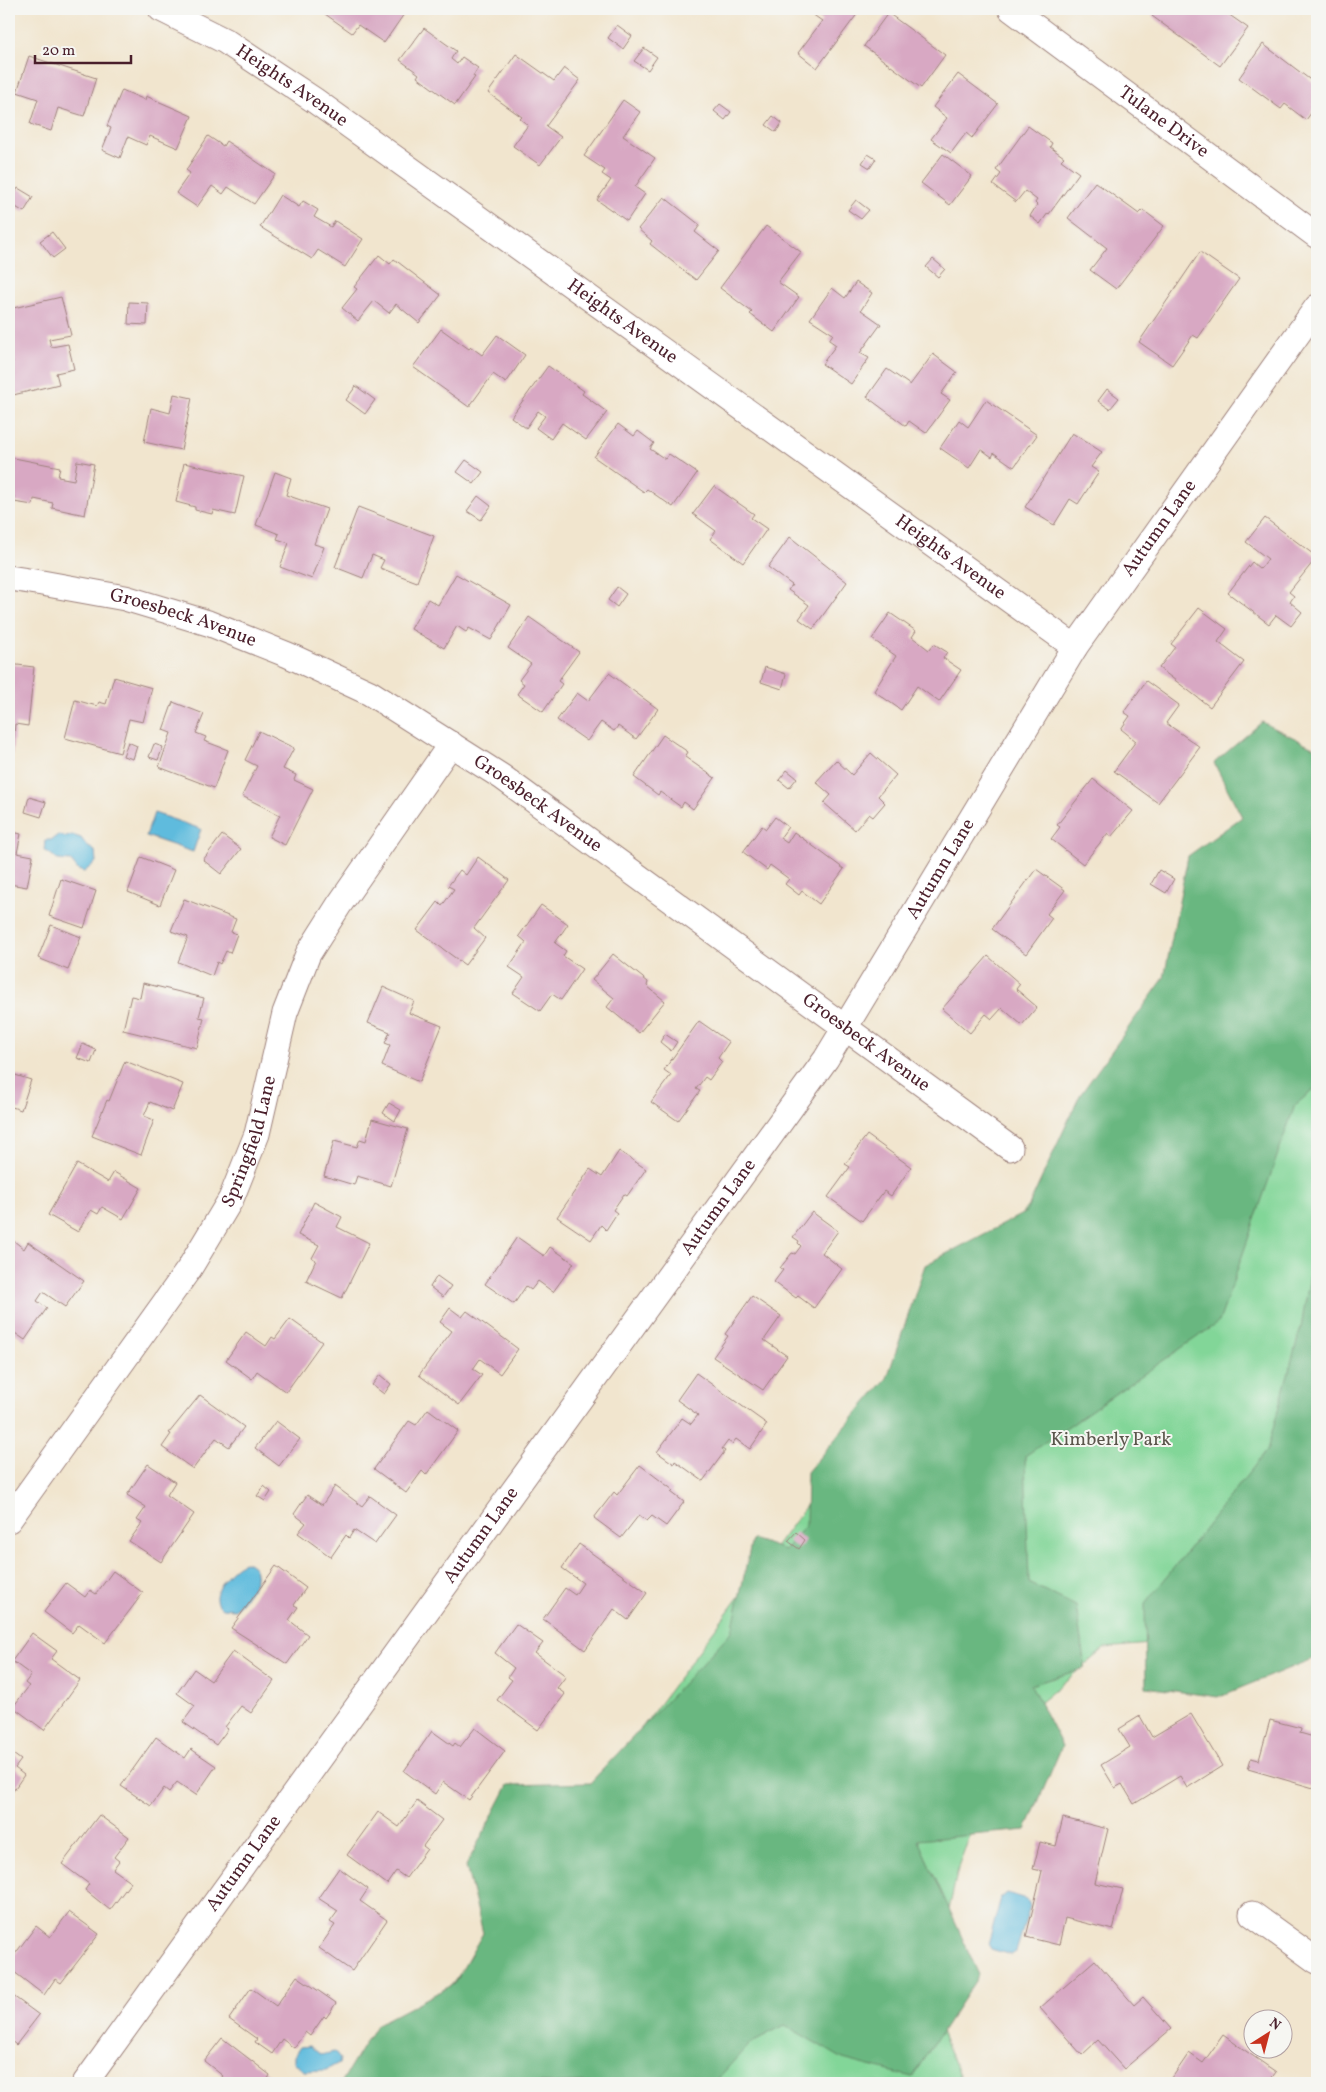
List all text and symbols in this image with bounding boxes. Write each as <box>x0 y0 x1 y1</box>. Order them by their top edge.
scale bar <box>35 32 131 64</box>
street label: Heights Avenue <box>230 38 353 133</box>
text: 20 m <box>42 41 75 62</box>
street label: Tulane Drive <box>1113 80 1214 164</box>
street label: Heights Avenue <box>562 273 683 370</box>
street label: Autumn Lane <box>1116 475 1203 582</box>
street label: Heights Avenue <box>890 509 1011 606</box>
street label: Groesbeck Avenue <box>108 583 260 654</box>
street label: Groesbeck Avenue <box>468 749 607 859</box>
street label: Autumn Lane <box>900 814 981 924</box>
street label: Groesbeck Avenue <box>796 987 935 1098</box>
street label: Springfield Lane <box>216 1073 283 1213</box>
street label: Autumn Lane <box>675 1154 763 1261</box>
park label: Kimberly Park <box>1051 1427 1171 1453</box>
street label: Autumn Lane <box>437 1482 525 1589</box>
street label: Autumn Lane <box>200 1810 288 1917</box>
north arrow <box>1244 2010 1294 2060</box>
text: N <box>1265 2014 1284 2035</box>

